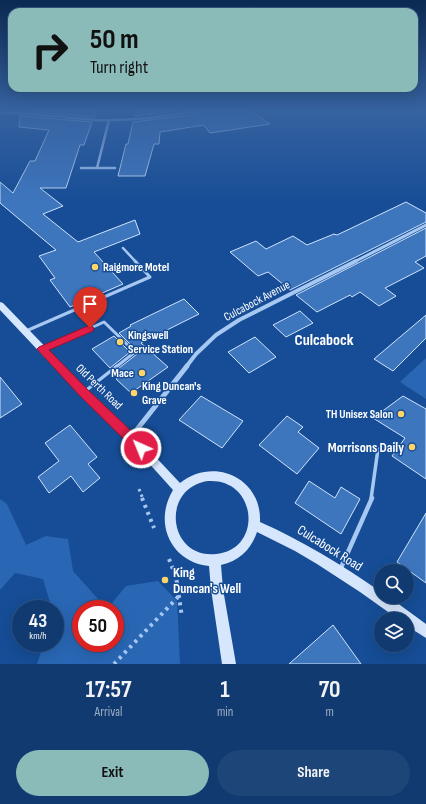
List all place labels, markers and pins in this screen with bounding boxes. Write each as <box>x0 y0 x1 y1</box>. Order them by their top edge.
place label: Raigmore Motel <box>103 260 169 275</box>
marker: Raigmore Motel <box>90 262 100 272</box>
pin <box>73 287 107 328</box>
place label: Kingswell Service Station <box>128 328 193 357</box>
marker: Kingswell Service Station <box>115 337 125 347</box>
place label: Mace <box>111 366 134 381</box>
marker: Mace <box>137 368 147 378</box>
place label: King Duncan's Grave <box>142 379 201 408</box>
marker: King Duncan's Grave <box>129 388 139 398</box>
place label: TH Unisex Salon <box>326 407 393 422</box>
marker: TH Unisex Salon <box>396 409 406 419</box>
place label: Morrisons Daily <box>328 439 404 456</box>
marker: Morrisons Daily <box>407 442 417 452</box>
place label: King Duncan's Well <box>173 564 241 597</box>
marker: King Duncan's Well <box>160 575 170 585</box>

